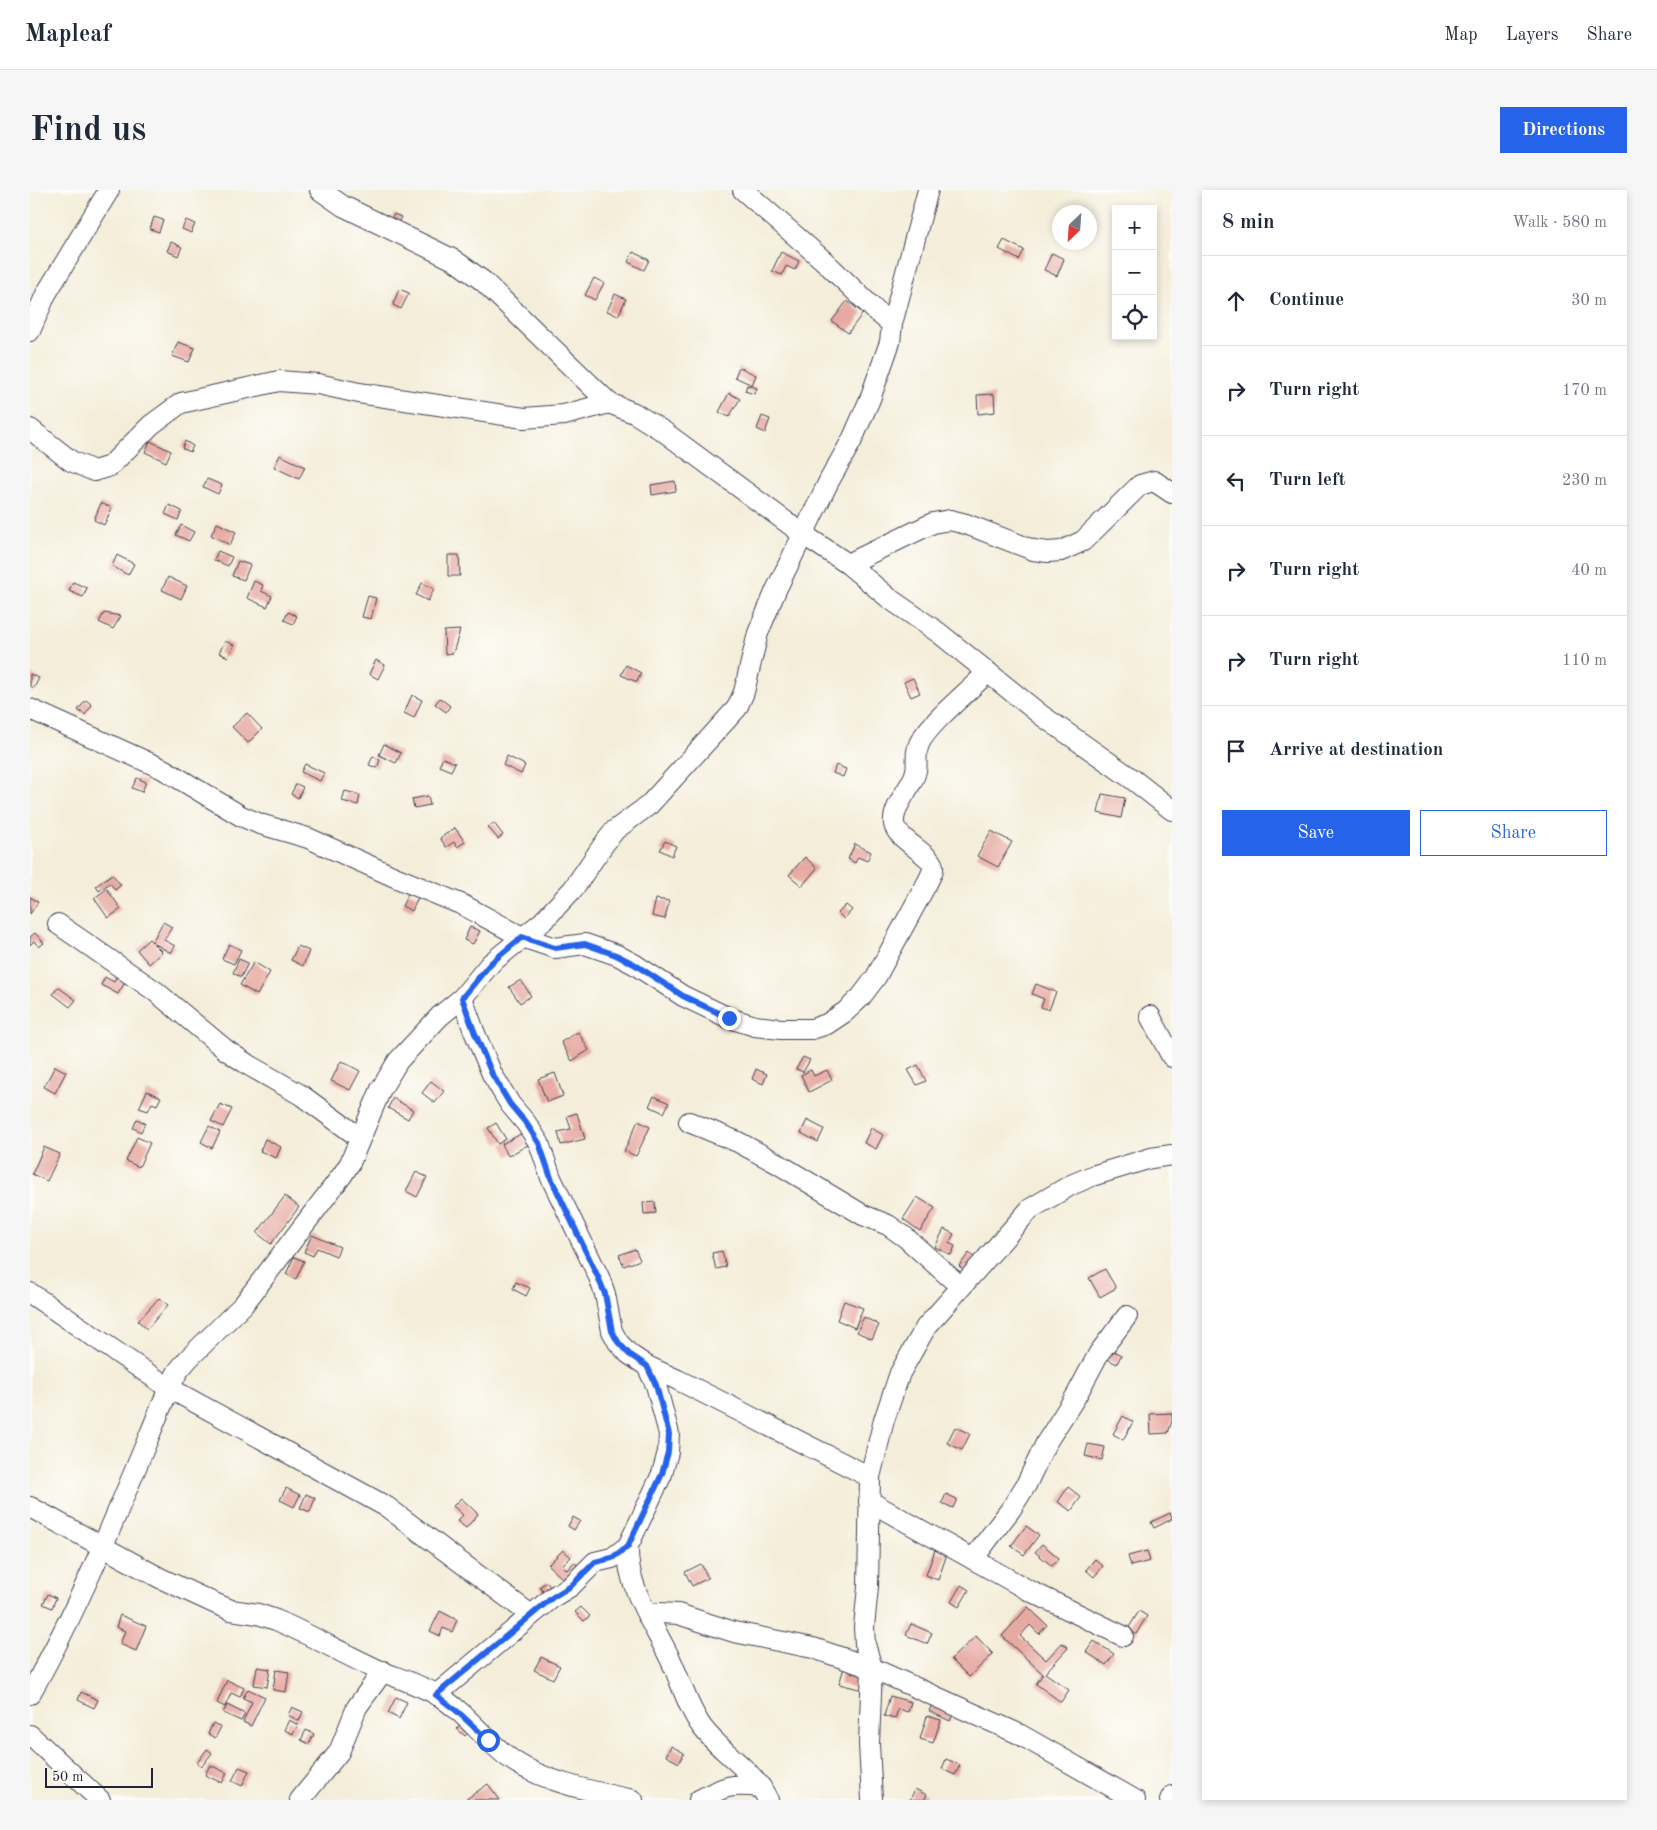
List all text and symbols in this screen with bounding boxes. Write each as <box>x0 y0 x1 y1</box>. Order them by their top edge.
text: Mapleaf <box>25 23 111 47</box>
text: Map <box>1444 26 1478 44</box>
text: Layers <box>1506 26 1558 44</box>
text: Share <box>1586 26 1632 44</box>
button: Directions <box>1500 107 1627 153</box>
text: Find us <box>30 113 146 148</box>
north arrow <box>1052 205 1097 250</box>
map controls <box>1112 205 1157 340</box>
button: + <box>1112 205 1157 250</box>
text: 8 min <box>1222 212 1275 233</box>
text: Walk · 580 m <box>1512 215 1607 231</box>
button: − <box>1112 250 1157 295</box>
icon: ahead <box>1222 287 1250 315</box>
text: Continue <box>1269 291 1344 310</box>
text: 30 m <box>1571 293 1607 309</box>
button: locate <box>1112 295 1157 340</box>
icon: right <box>1222 377 1250 405</box>
text: Turn right <box>1269 381 1359 400</box>
text: 170 m <box>1562 383 1607 399</box>
icon: left <box>1222 467 1250 495</box>
text: Turn left <box>1269 471 1346 490</box>
text: 230 m <box>1562 473 1607 489</box>
icon: right <box>1222 557 1250 585</box>
text: Turn right <box>1269 561 1359 580</box>
text: 40 m <box>1571 563 1607 579</box>
icon: right <box>1222 647 1250 675</box>
text: Turn right <box>1269 651 1359 670</box>
text: 110 m <box>1562 653 1607 669</box>
icon: arrive <box>1222 737 1250 765</box>
text: Arrive at destination <box>1269 741 1443 760</box>
button: Save <box>1222 810 1410 856</box>
button: Share <box>1420 810 1607 856</box>
route end <box>718 1007 741 1030</box>
route start <box>477 1729 500 1752</box>
scale bar <box>45 1765 152 1788</box>
text: 50 m <box>52 1770 83 1784</box>

